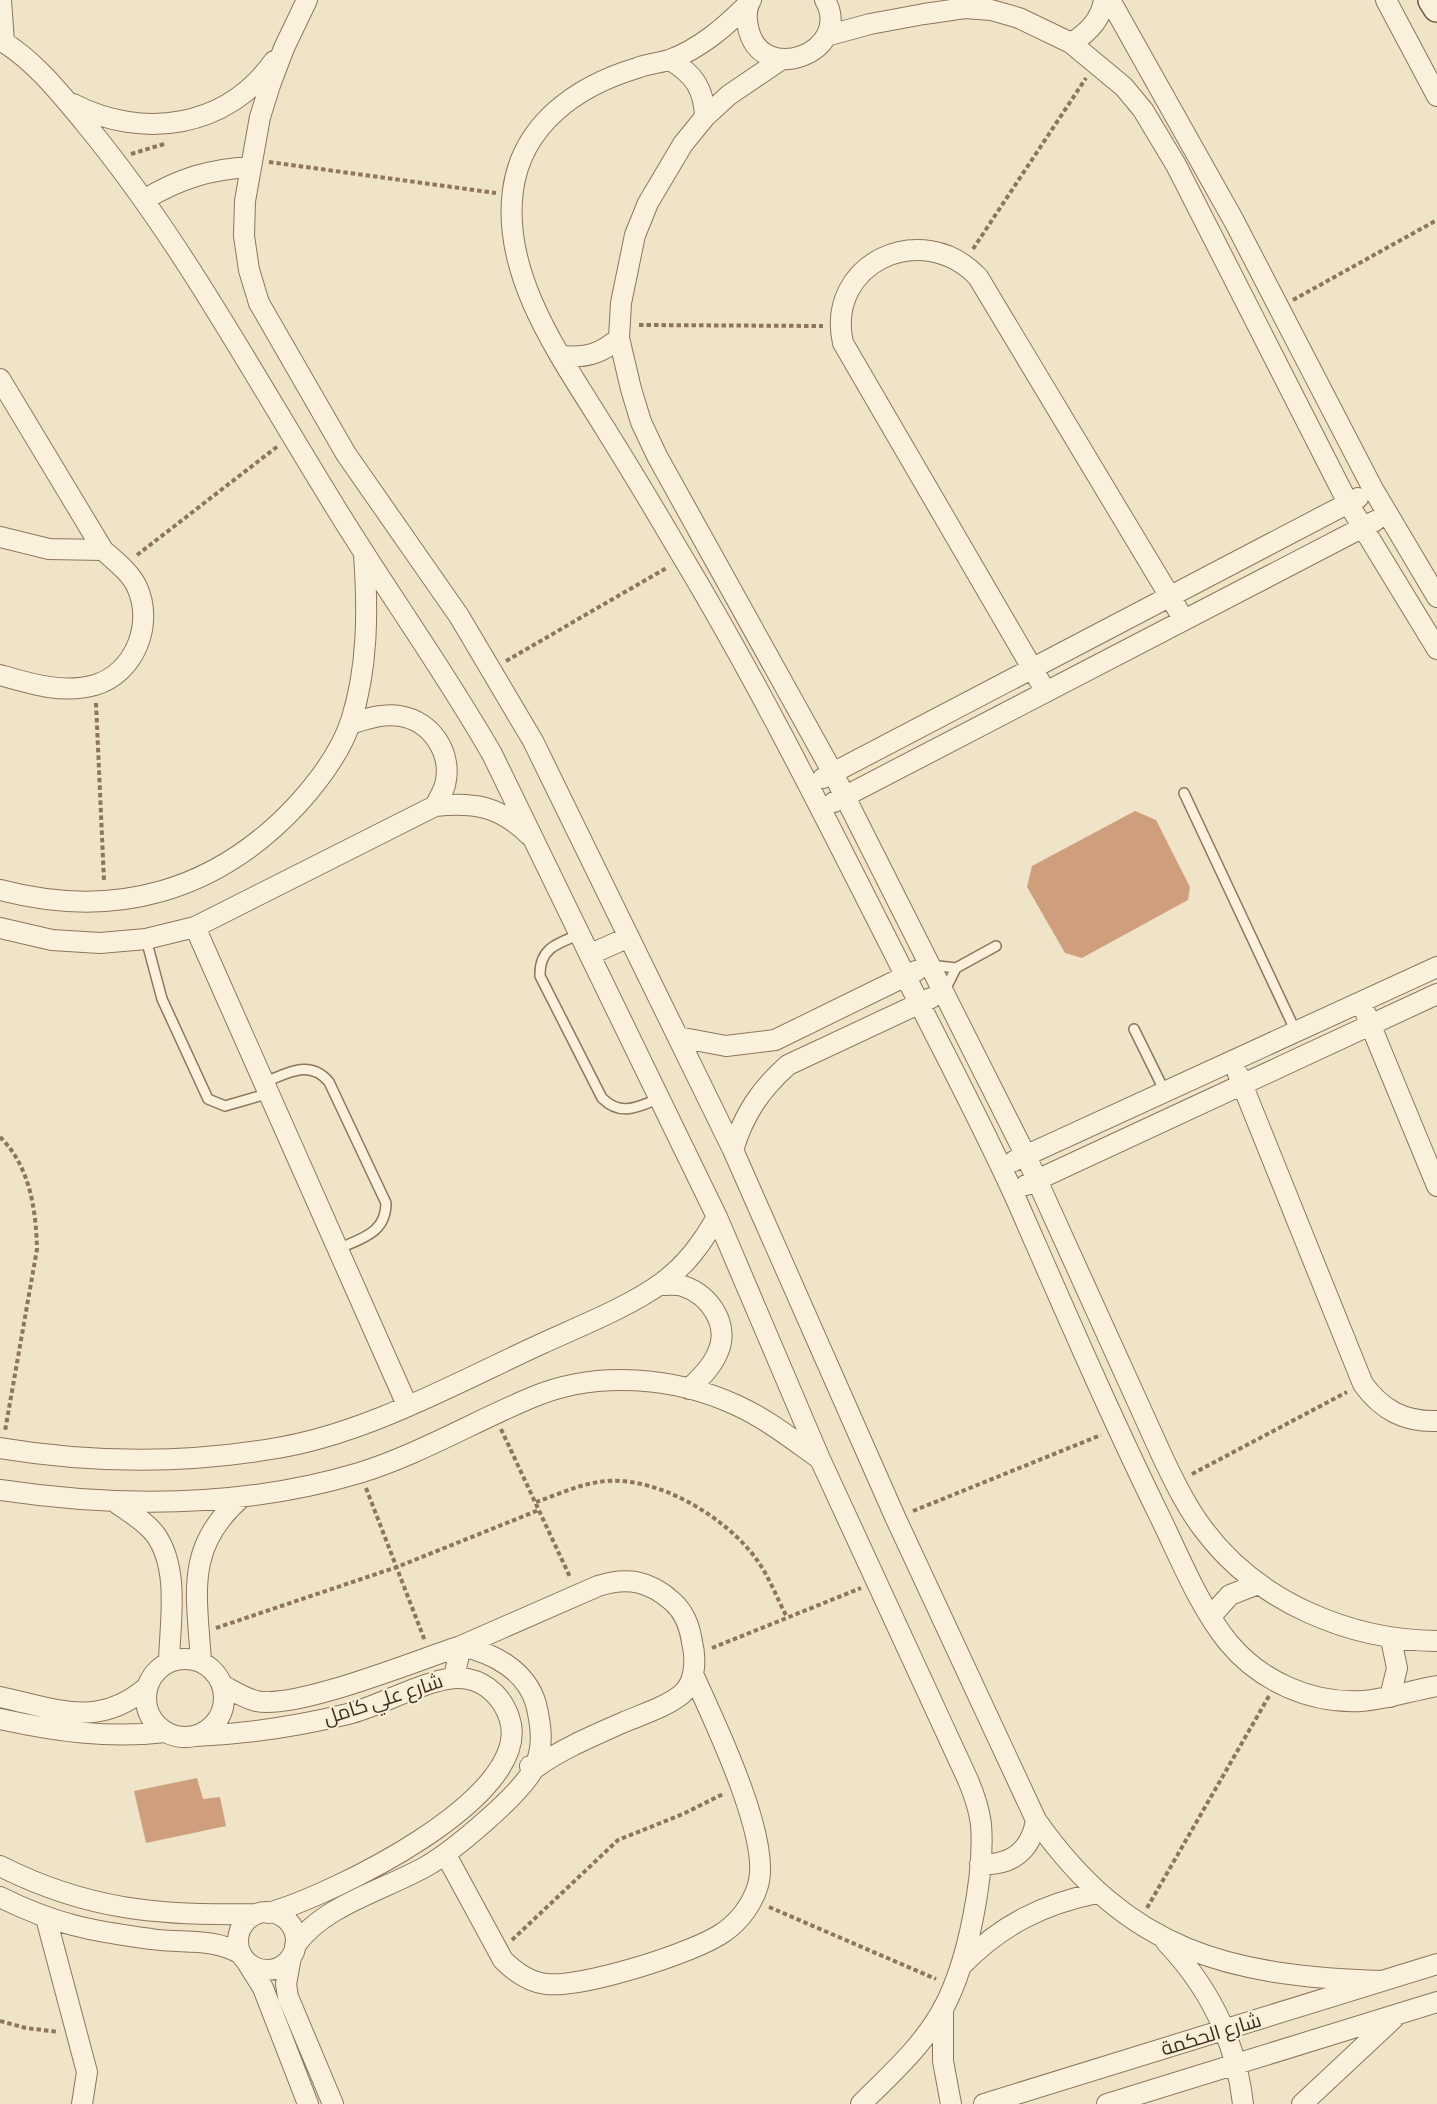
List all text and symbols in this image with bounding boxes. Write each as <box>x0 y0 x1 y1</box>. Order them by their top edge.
street label: شارع علي كامل <box>320 1669 447 1733</box>
street label: شارع الحكمة <box>1158 2008 1265 2063</box>

